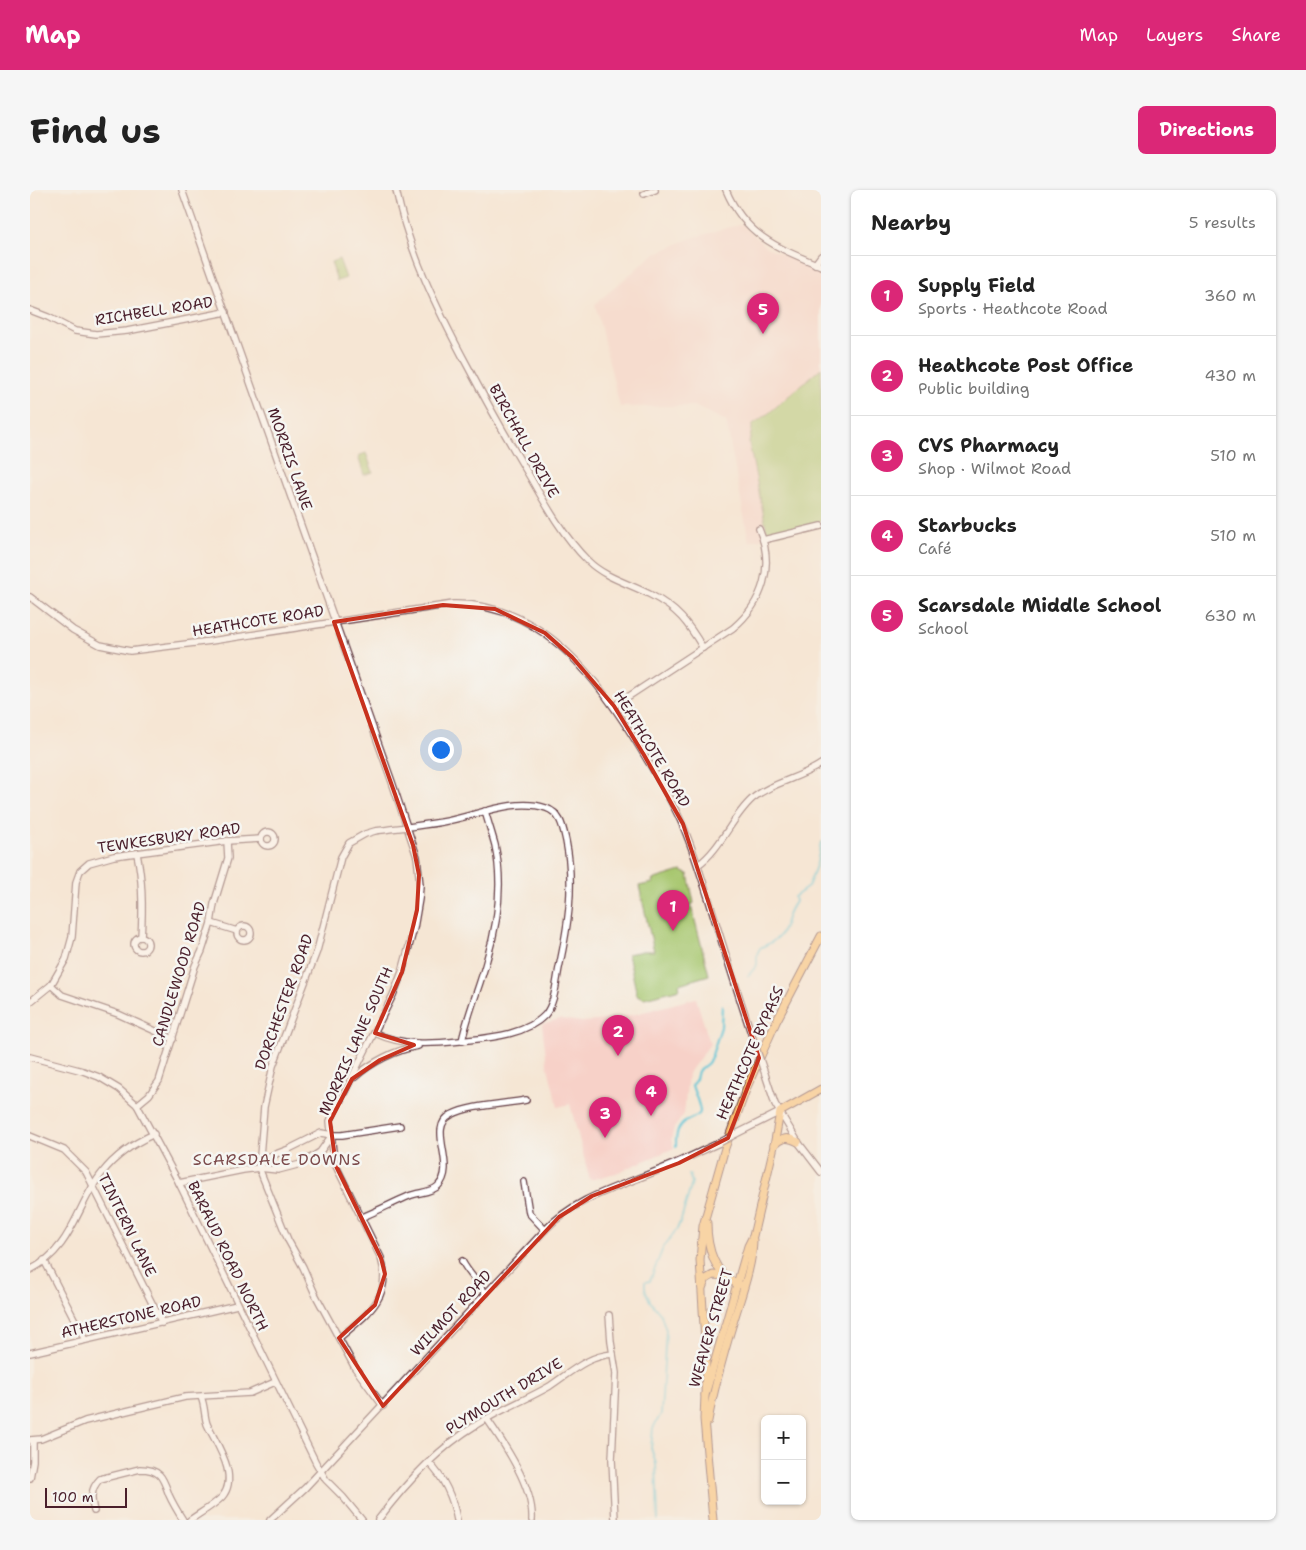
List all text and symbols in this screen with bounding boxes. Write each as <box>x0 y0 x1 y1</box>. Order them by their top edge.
text: Map <box>25 19 81 51</box>
text: Map <box>1080 23 1118 47</box>
text: Layers <box>1146 23 1203 47</box>
text: Share <box>1231 23 1281 47</box>
button: Directions <box>1138 106 1276 154</box>
text: Find us <box>30 107 161 154</box>
text: Nearby <box>871 209 951 237</box>
text: 5 results <box>1189 212 1256 233</box>
text: Supply Field <box>918 273 1035 298</box>
text: 1 <box>883 285 891 306</box>
text: 360 m <box>1204 285 1256 306</box>
street label: RICHBELL ROAD <box>94 292 214 330</box>
pin: 5 <box>747 293 779 334</box>
text: Sports · Heathcote Road <box>918 298 1108 319</box>
text: Heathcote Post Office <box>918 353 1134 378</box>
text: 2 <box>881 365 893 386</box>
text: 430 m <box>1205 365 1256 386</box>
text: Public building <box>918 378 1030 399</box>
street label: BIRCHALL DRIVE <box>484 380 564 502</box>
street label: MORRIS LANE <box>263 405 317 513</box>
text: CVS Pharmacy <box>918 433 1059 458</box>
text: 3 <box>881 445 893 466</box>
text: 510 m <box>1210 445 1256 466</box>
text: Shop · Wilmot Road <box>918 458 1071 479</box>
text: Starbucks <box>918 513 1017 538</box>
text: 4 <box>881 525 893 546</box>
text: 510 m <box>1210 525 1256 546</box>
text: Café <box>918 538 952 559</box>
text: Scarsdale Middle School <box>918 593 1161 618</box>
street label: HEATHCOTE ROAD <box>191 601 325 641</box>
text: 5 <box>882 605 892 626</box>
text: 630 m <box>1204 605 1256 626</box>
text: School <box>918 618 968 639</box>
street label: HEATHCOTE ROAD <box>609 687 695 811</box>
your location <box>428 737 454 763</box>
street label: TEWKESBURY ROAD <box>96 818 242 858</box>
pin: 1 <box>657 890 689 931</box>
street label: CANDLEWOOD ROAD <box>147 899 211 1049</box>
street label: DORCHESTER ROAD <box>250 931 318 1073</box>
street label: MORRIS LANE SOUTH <box>314 963 398 1119</box>
street label: HEATHCOTE BYPASS <box>712 983 788 1123</box>
pin: 2 <box>602 1015 634 1056</box>
pin: 4 <box>635 1075 667 1116</box>
pin: 3 <box>589 1097 621 1138</box>
district label: SCARSDALE DOWNS <box>193 1149 361 1170</box>
street label: TINTERN LANE <box>93 1170 161 1280</box>
street label: BARAUD ROAD NORTH <box>183 1178 273 1334</box>
street label: WILMOT ROAD <box>406 1266 496 1360</box>
street label: WEAVER STREET <box>684 1266 738 1390</box>
street label: ATHERSTONE ROAD <box>59 1291 203 1343</box>
street label: PLYMOUTH DRIVE <box>442 1353 566 1439</box>
map controls <box>761 1415 806 1505</box>
button: + <box>761 1415 806 1460</box>
button: − <box>761 1460 806 1505</box>
scale bar <box>45 1485 128 1508</box>
text: 100 m <box>52 1488 94 1506</box>

